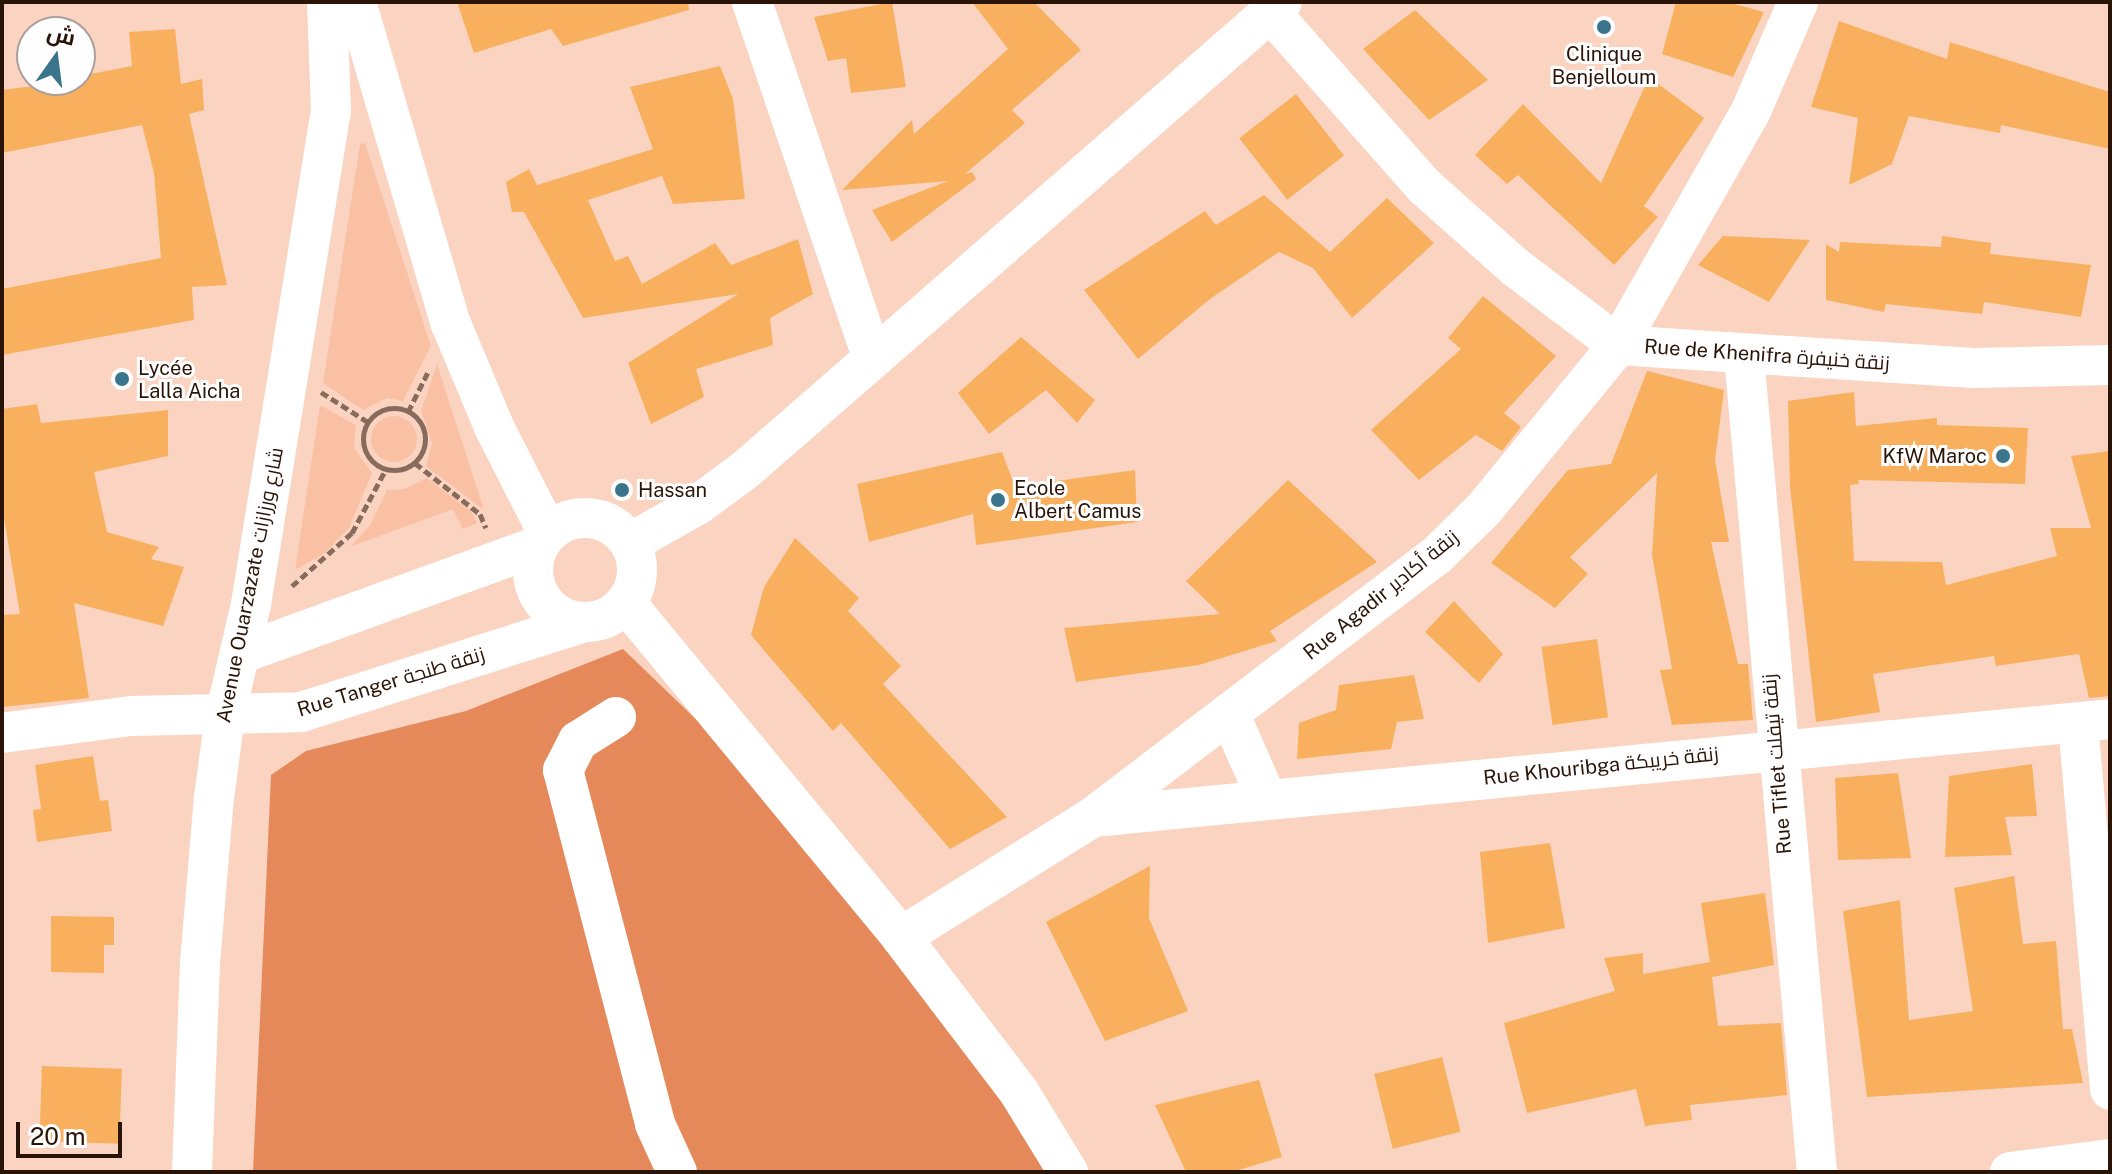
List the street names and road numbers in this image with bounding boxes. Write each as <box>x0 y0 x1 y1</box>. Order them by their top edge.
street label: Rue de Khenifra زنقة خنيفرة <box>1643 334 1891 376</box>
street label: Avenue Ouarzazate شارع ورزازات <box>211 445 289 725</box>
street label: Rue Agadir زنقة أكادير <box>1299 525 1463 665</box>
street label: Rue Tanger زنقة طنجة <box>294 642 488 722</box>
street label: Rue Tiflet زنقة تيفلت <box>1757 673 1797 855</box>
street label: Rue Khouribga زنقة خريبكة <box>1482 742 1720 790</box>

